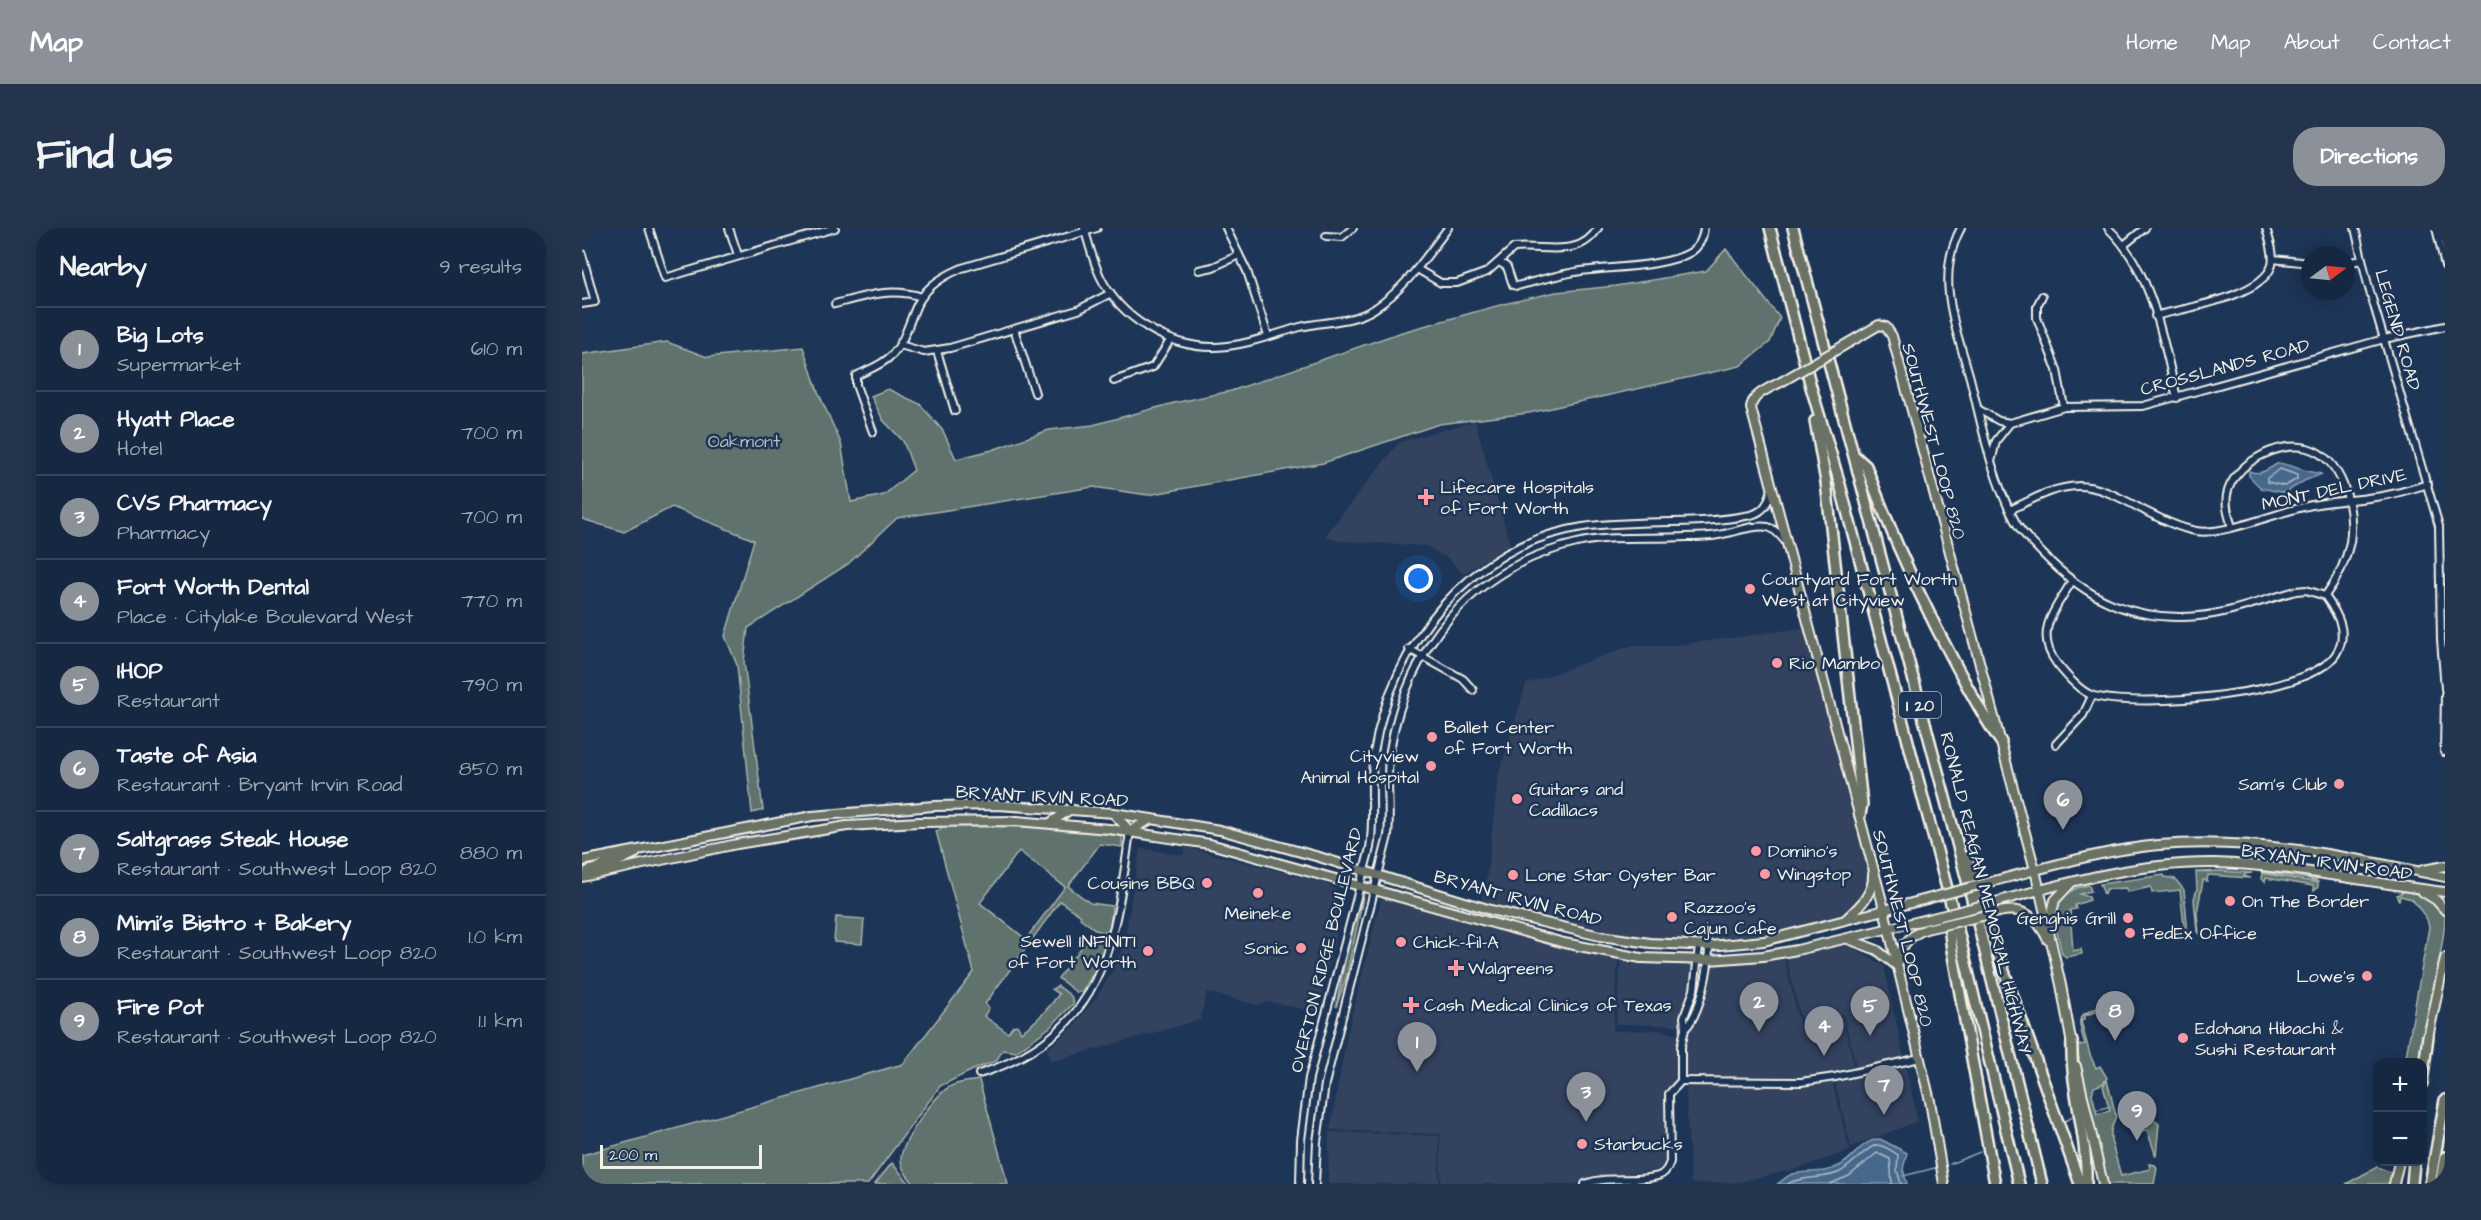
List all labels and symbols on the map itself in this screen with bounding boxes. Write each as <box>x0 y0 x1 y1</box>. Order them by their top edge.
north arrow <box>2301 246 2355 300</box>
street label: LEGEND ROAD <box>2368 267 2427 394</box>
street label: CROSSLANDS ROAD <box>2138 333 2313 402</box>
street label: SOUTHWEST LOOP 820 <box>1895 340 1972 542</box>
park label: Oakmont <box>708 429 781 454</box>
street label: MONT DEL DRIVE <box>2259 462 2409 517</box>
place label: Lifecare Hospitals of Fort Worth <box>1440 475 1594 521</box>
marker: Lifecare Hospitals of Fort Worth <box>1417 488 1435 506</box>
your location <box>1404 564 1433 593</box>
place label: Courtyard Fort Worth West at Cityview <box>1762 567 1957 614</box>
marker: Courtyard Fort Worth West at Cityview <box>1743 582 1757 596</box>
place label: Rio Mambo <box>1789 651 1880 676</box>
marker: Rio Mambo <box>1770 656 1784 670</box>
road number: I 20 <box>1899 692 1941 718</box>
place label: Ballet Center of Fort Worth <box>1444 715 1572 761</box>
marker: Ballet Center of Fort Worth <box>1425 730 1439 744</box>
street label: RONALD REAGAN MEMORIAL HIGHWAY <box>1933 730 2038 1057</box>
place label: Cityview Animal Hospital <box>1300 744 1419 790</box>
marker: Cityview Animal Hospital <box>1424 759 1438 773</box>
place label: Sam's Club <box>2238 772 2327 797</box>
place label: Guitars and Cadillacs <box>1529 777 1623 823</box>
marker: Sam's Club <box>2332 777 2346 791</box>
street label: BRYANT IRVIN ROAD <box>955 779 1129 814</box>
pin: 6 <box>2044 780 2082 830</box>
marker: Guitars and Cadillacs <box>1510 792 1524 806</box>
street label: OVERTON RIDGE BOULEVARD <box>1284 825 1369 1075</box>
street label: SOUTHWEST LOOP 820 <box>1866 827 1939 1029</box>
street label: BRYANT IRVIN ROAD <box>2240 838 2414 887</box>
place label: Domino's <box>1768 839 1838 864</box>
marker: Domino's <box>1749 844 1763 858</box>
place label: Wingstop <box>1777 862 1851 888</box>
place label: Lone Star Oyster Bar <box>1525 863 1716 889</box>
street label: BRYANT IRVIN ROAD <box>1431 864 1605 933</box>
marker: Wingstop <box>1758 867 1772 881</box>
marker: Lone Star Oyster Bar <box>1506 868 1520 882</box>
place label: Cousins BBQ <box>1088 871 1195 896</box>
marker: Cousins BBQ <box>1200 876 1214 890</box>
marker: Meineke <box>1251 886 1265 900</box>
place label: On The Border <box>2242 889 2369 914</box>
marker: On The Border <box>2223 894 2237 908</box>
place label: Razzoo’s Cajun Cafe <box>1684 895 1777 941</box>
place label: Meineke <box>1225 901 1292 926</box>
place label: Genghis Grill <box>2017 906 2116 932</box>
marker: Razzoo’s Cajun Cafe <box>1665 910 1679 924</box>
marker: Genghis Grill <box>2121 911 2135 925</box>
place label: FedEx Office <box>2142 921 2257 946</box>
marker: FedEx Office <box>2123 926 2137 940</box>
place label: Sewell INFINITI of Fort Worth <box>1008 929 1136 975</box>
place label: Chick-fil-A <box>1413 930 1499 955</box>
marker: Chick-fil-A <box>1394 935 1408 949</box>
place label: Sonic <box>1244 936 1289 961</box>
marker: Sonic <box>1294 941 1308 955</box>
marker: Sewell INFINITI of Fort Worth <box>1141 944 1155 958</box>
place label: Walgreens <box>1468 956 1554 982</box>
marker: Walgreens <box>1449 961 1463 975</box>
place label: Lowe's <box>2296 964 2355 989</box>
marker: Lowe's <box>2360 969 2374 983</box>
pin: 2 <box>1740 982 1778 1032</box>
pin: 5 <box>1850 986 1890 1036</box>
pin: 8 <box>2096 992 2134 1041</box>
place label: Cash Medical Clinics of Texas <box>1424 993 1672 1018</box>
marker: Cash Medical Clinics of Texas <box>1402 996 1420 1014</box>
pin: 4 <box>1804 1006 1844 1056</box>
place label: Edohana Hibachi & Sushi Restaurant <box>2195 1016 2344 1062</box>
pin: 1 <box>1398 1022 1436 1072</box>
marker: Edohana Hibachi & Sushi Restaurant <box>2176 1031 2190 1045</box>
pin: 7 <box>1864 1066 1904 1115</box>
pin: 3 <box>1566 1072 1606 1122</box>
pin: 9 <box>2118 1092 2156 1141</box>
place label: Starbucks <box>1594 1132 1683 1157</box>
marker: Starbucks <box>1575 1137 1589 1151</box>
scale bar <box>600 1142 762 1170</box>

